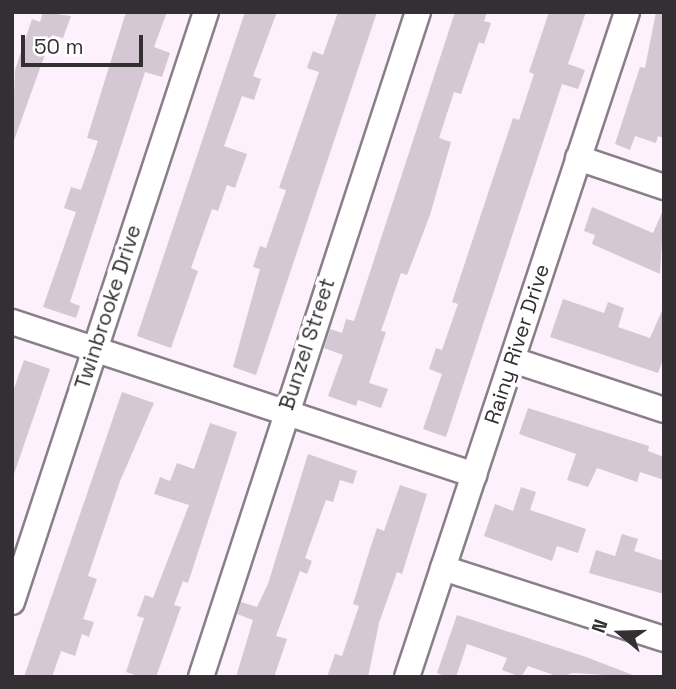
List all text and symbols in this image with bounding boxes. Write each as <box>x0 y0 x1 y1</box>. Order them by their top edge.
scale bar <box>24 21 147 65</box>
text: 50 m <box>34 33 84 60</box>
street label: Twinbrooke Drive <box>70 222 146 392</box>
street label: Rainy River Drive <box>479 261 555 427</box>
street label: Bunzel Street <box>274 275 340 413</box>
north arrow <box>585 598 655 668</box>
text: N <box>586 616 614 636</box>

